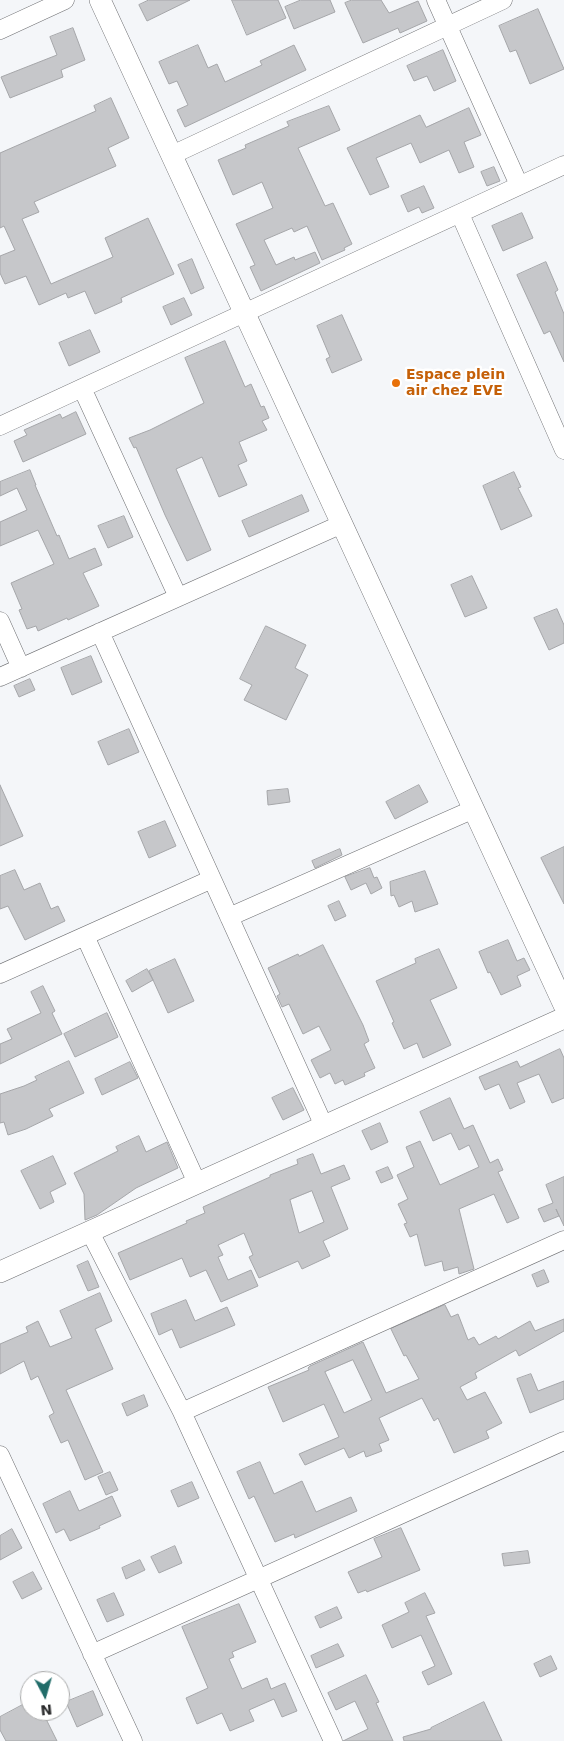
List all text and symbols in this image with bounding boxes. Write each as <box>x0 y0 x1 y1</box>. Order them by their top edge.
place label: Espace plein air chez EVE <box>406 367 505 400</box>
marker: Espace plein air chez EVE <box>390 377 402 389</box>
north arrow <box>20 1671 70 1721</box>
text: N <box>40 1701 53 1718</box>

